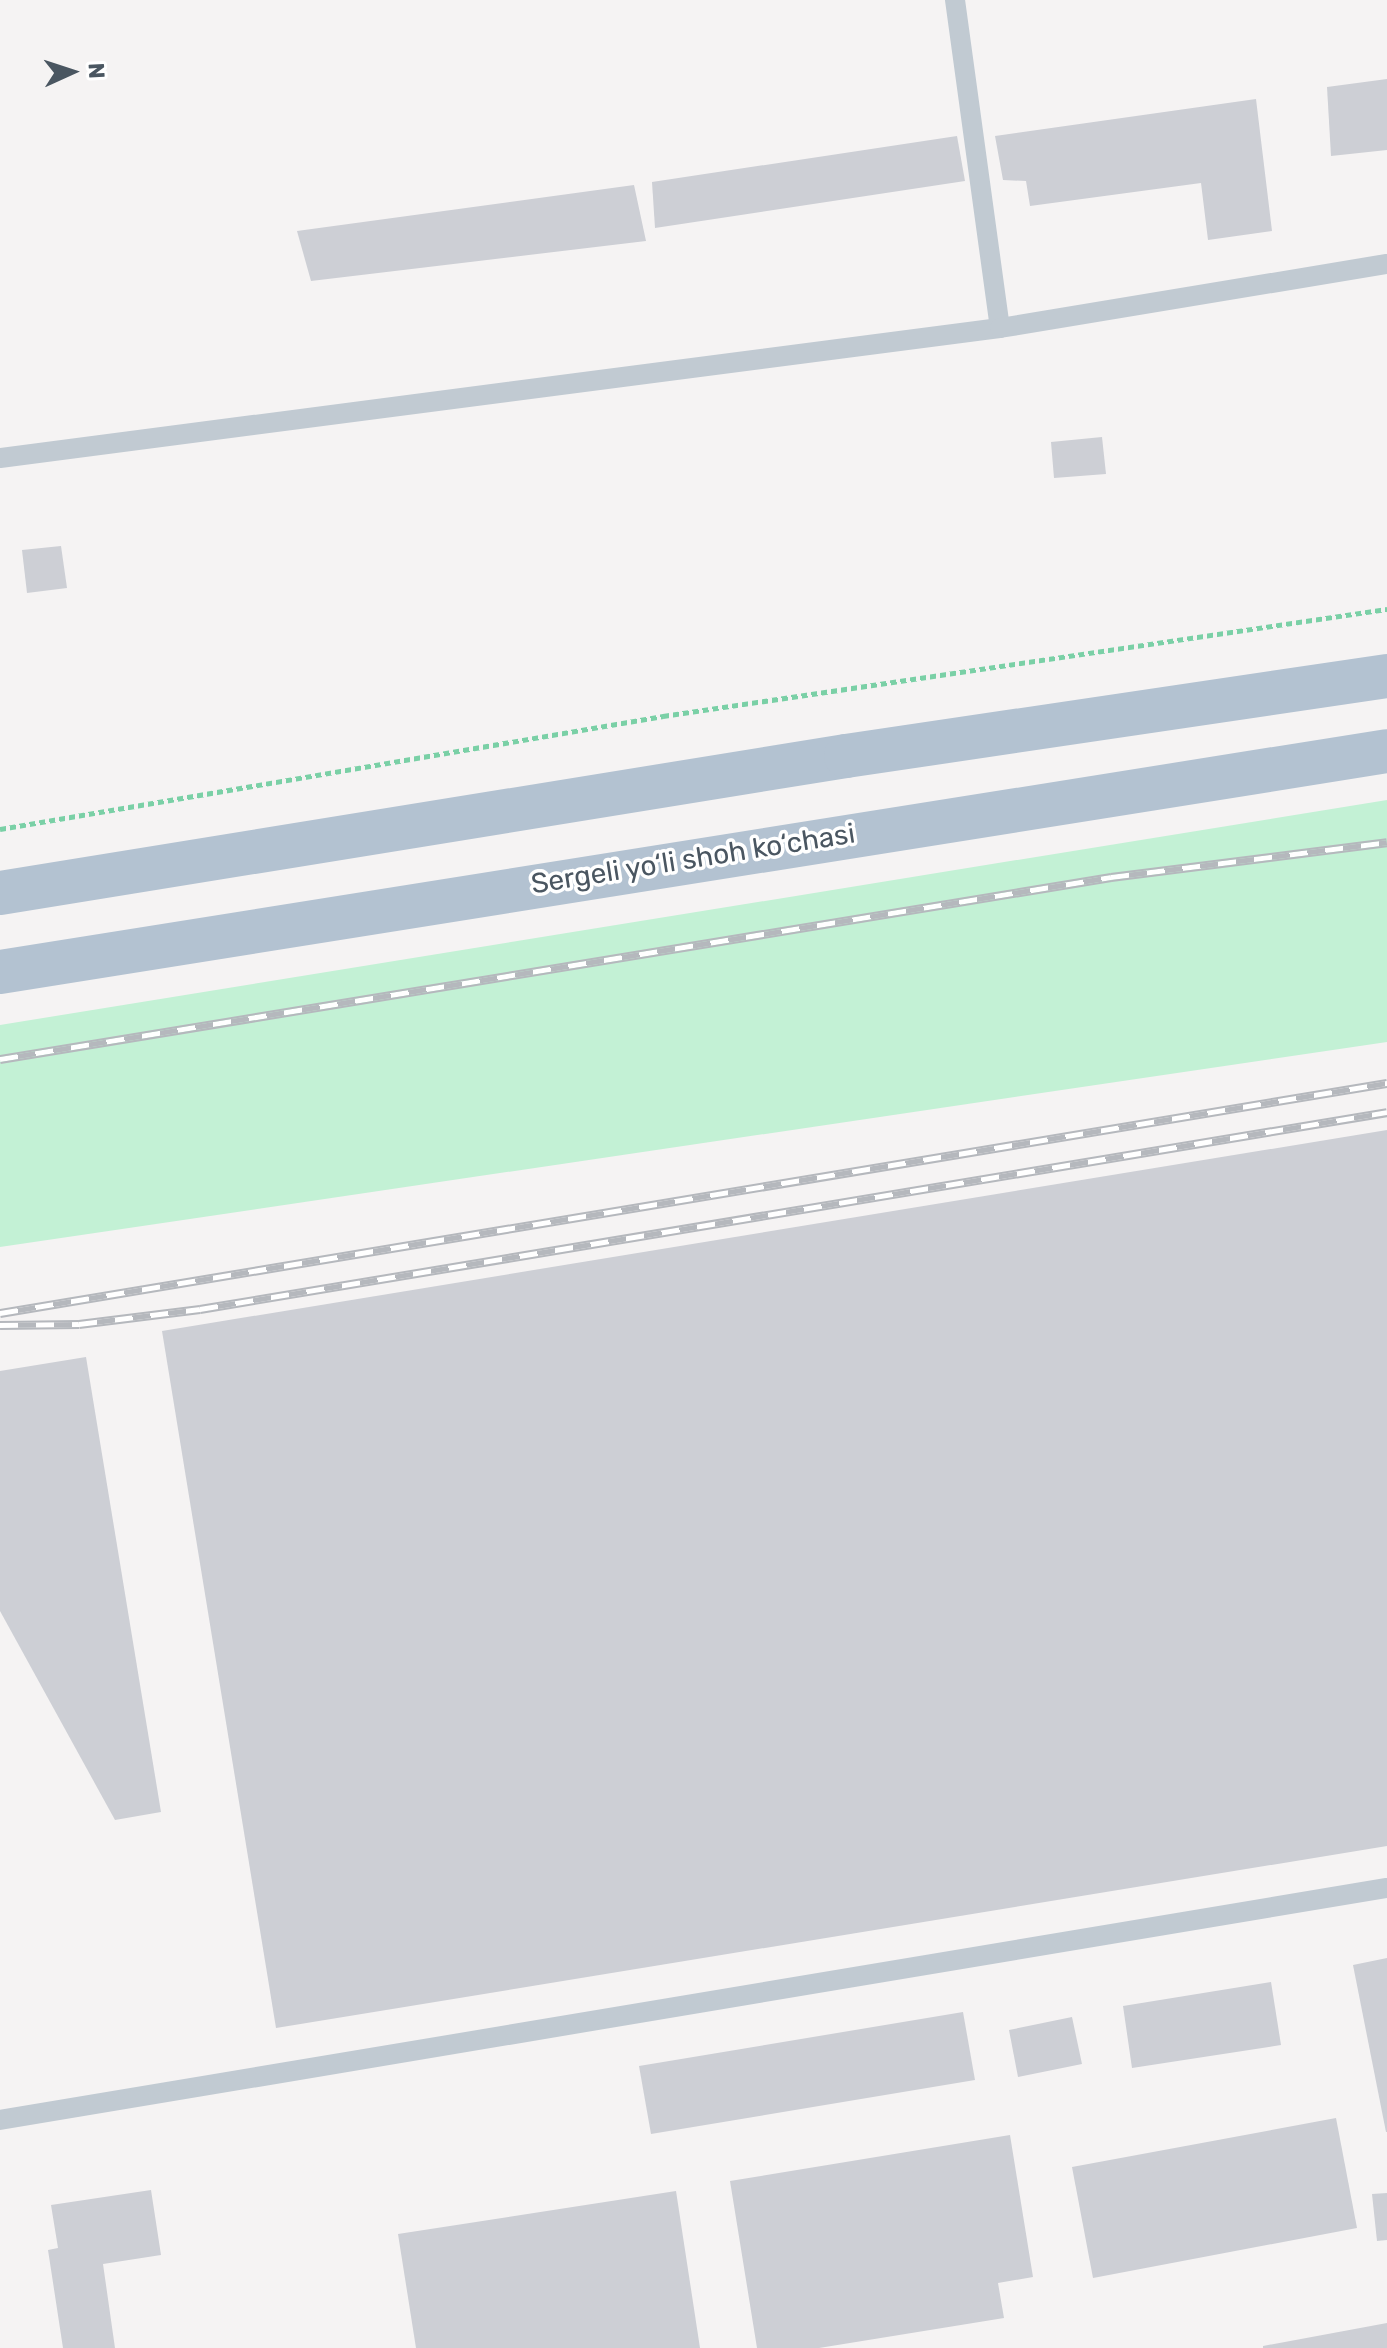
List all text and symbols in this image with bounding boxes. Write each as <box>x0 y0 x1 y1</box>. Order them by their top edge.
north arrow <box>32 32 112 112</box>
text: N <box>83 62 110 79</box>
street label: Sergeli yo‘li shoh ko‘chasi <box>528 817 858 901</box>

